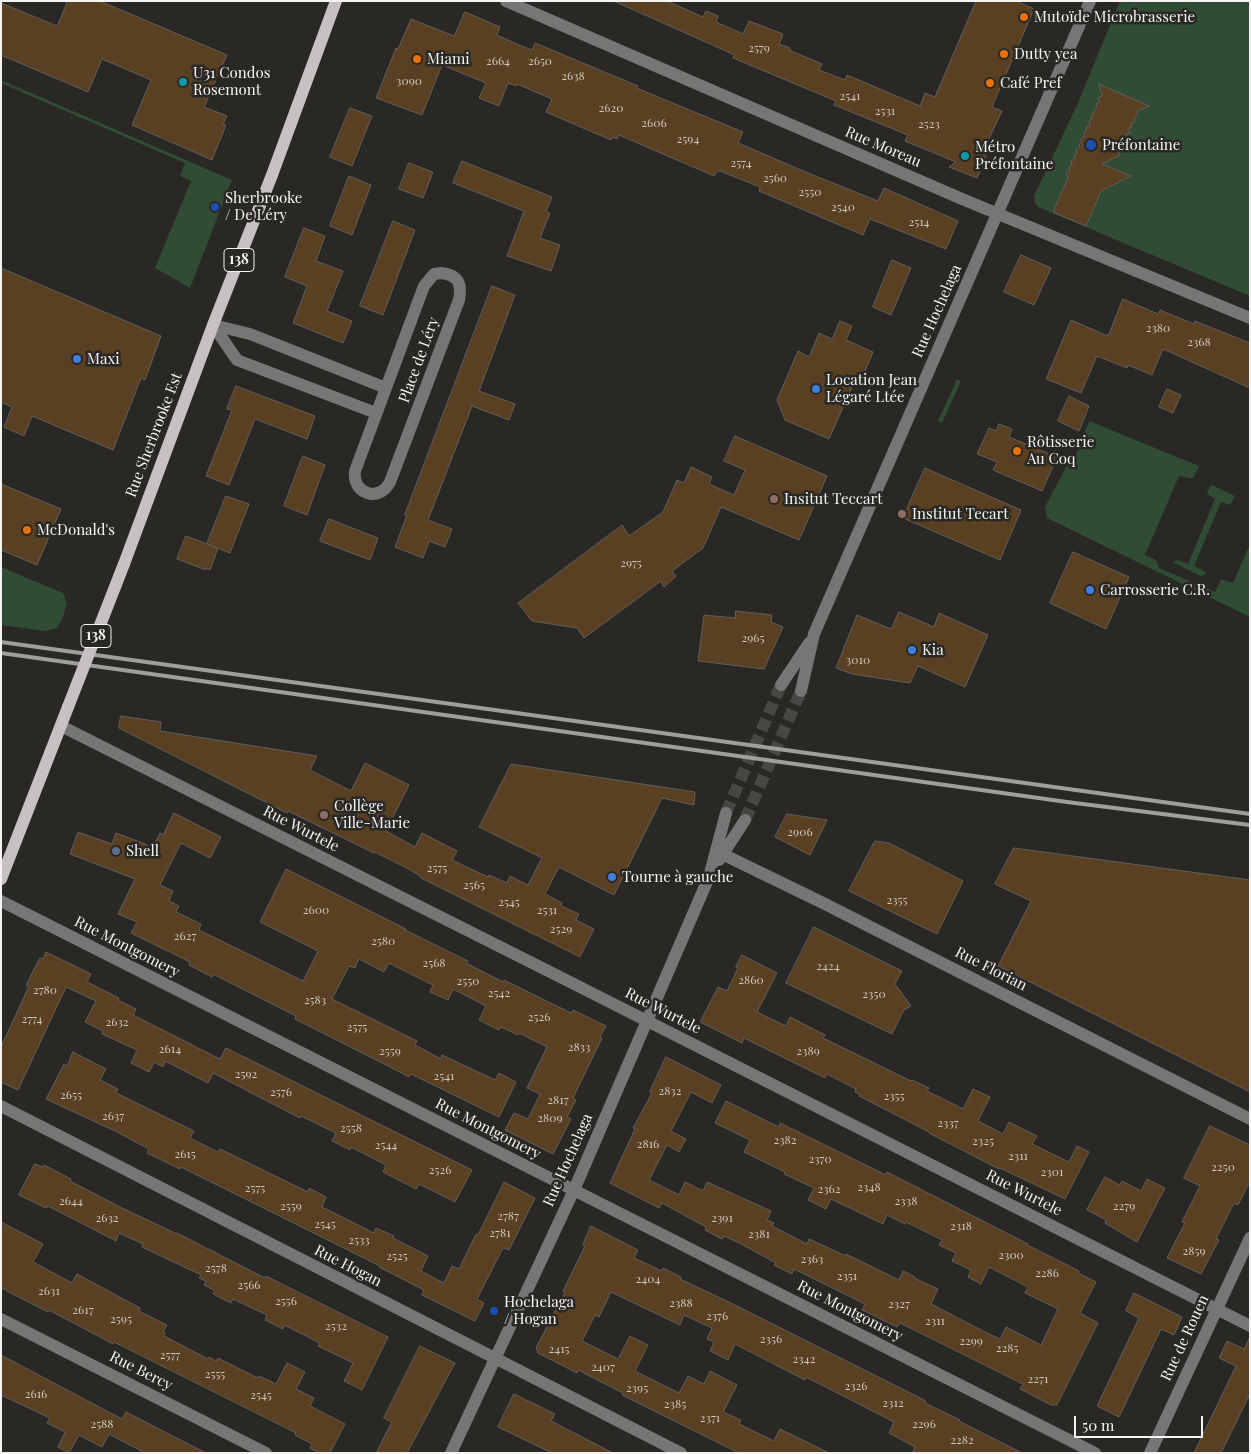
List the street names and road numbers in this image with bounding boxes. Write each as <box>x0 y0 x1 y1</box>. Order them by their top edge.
street label: Rue Moreau <box>842 123 924 171</box>
road number: 138 <box>224 248 254 272</box>
street label: Rue Hochelaga <box>908 262 966 360</box>
street label: Place de Léry <box>395 315 443 405</box>
street label: Rue Sherbrooke Est <box>122 370 186 500</box>
road number: 138 <box>81 624 111 648</box>
street label: Rue Wurtele <box>260 802 342 856</box>
street label: Rue Montgomery <box>71 913 183 981</box>
street label: Rue Florian <box>952 943 1030 995</box>
street label: Rue Wurtele <box>622 984 704 1038</box>
street label: Rue Montgomery <box>432 1095 544 1163</box>
street label: Rue Hochelaga <box>539 1111 597 1209</box>
street label: Rue Wurtele <box>983 1166 1065 1220</box>
street label: Rue Hogan <box>311 1241 385 1291</box>
street label: Rue Montgomery <box>794 1277 906 1345</box>
street label: Rue de Rouen <box>1157 1292 1213 1384</box>
street label: Rue Bercy <box>107 1348 175 1394</box>

